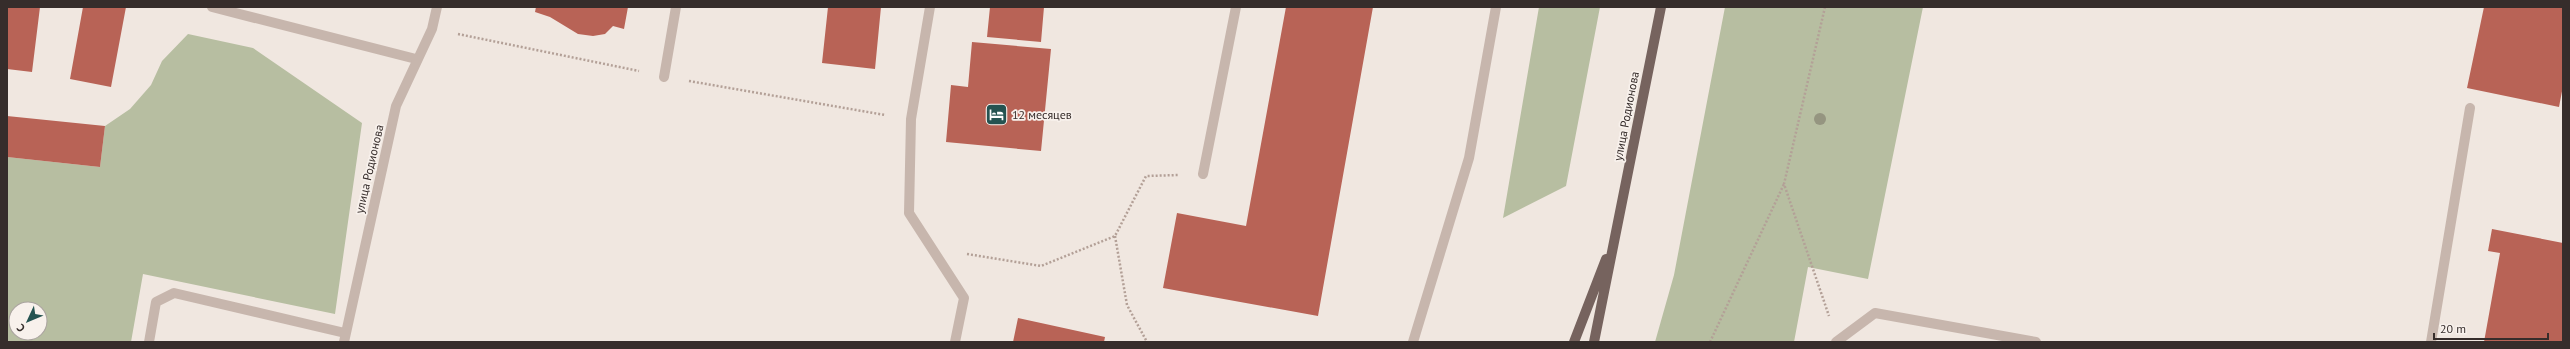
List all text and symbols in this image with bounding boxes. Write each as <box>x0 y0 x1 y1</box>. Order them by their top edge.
street label: улица Родионова <box>1610 70 1642 162</box>
hotel icon: 12 месяцев <box>983 101 1009 127</box>
place label: 12 месяцев <box>1012 107 1072 122</box>
street label: улица Родионова <box>351 123 387 215</box>
north arrow <box>8 301 48 341</box>
scale bar <box>2434 315 2548 341</box>
text: С <box>14 321 28 335</box>
text: 20 m <box>2440 321 2466 336</box>

